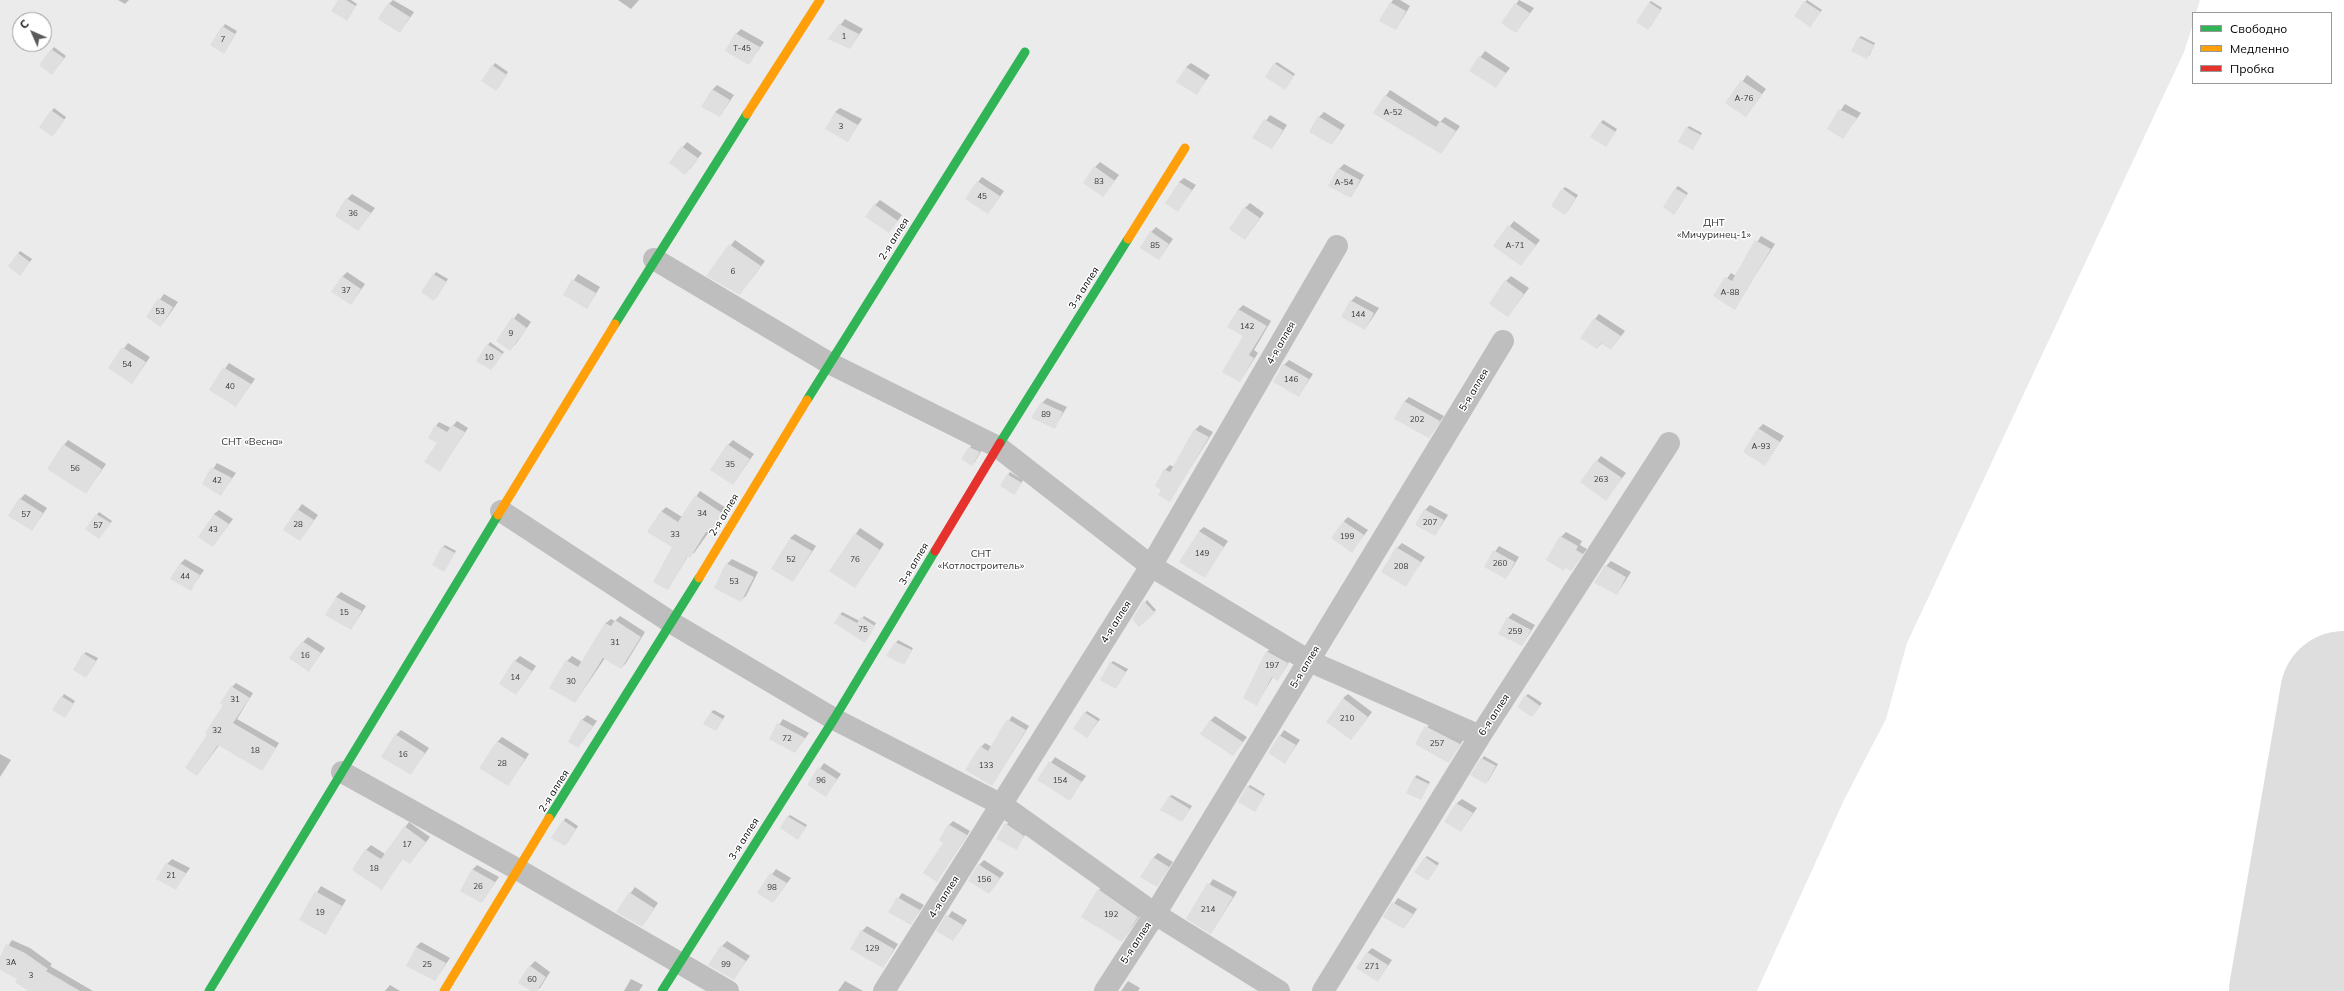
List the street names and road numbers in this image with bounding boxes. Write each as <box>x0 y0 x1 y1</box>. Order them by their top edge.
street label: 2-я аллея <box>876 216 912 262</box>
street label: 3-я аллея <box>1066 265 1102 311</box>
street label: 4-я аллея <box>1264 320 1298 366</box>
street label: 5-я аллея <box>1457 367 1491 413</box>
street label: 2-я аллея <box>707 492 741 538</box>
street label: 3-я аллея <box>897 541 931 587</box>
street label: 4-я аллея <box>1098 599 1134 645</box>
street label: 5-я аллея <box>1288 644 1322 690</box>
street label: 6-я аллея <box>1476 692 1512 738</box>
street label: 2-я аллея <box>536 768 572 814</box>
street label: 3-я аллея <box>726 816 762 862</box>
street label: 4-я аллея <box>926 874 962 920</box>
street label: 5-я аллея <box>1118 920 1154 966</box>

